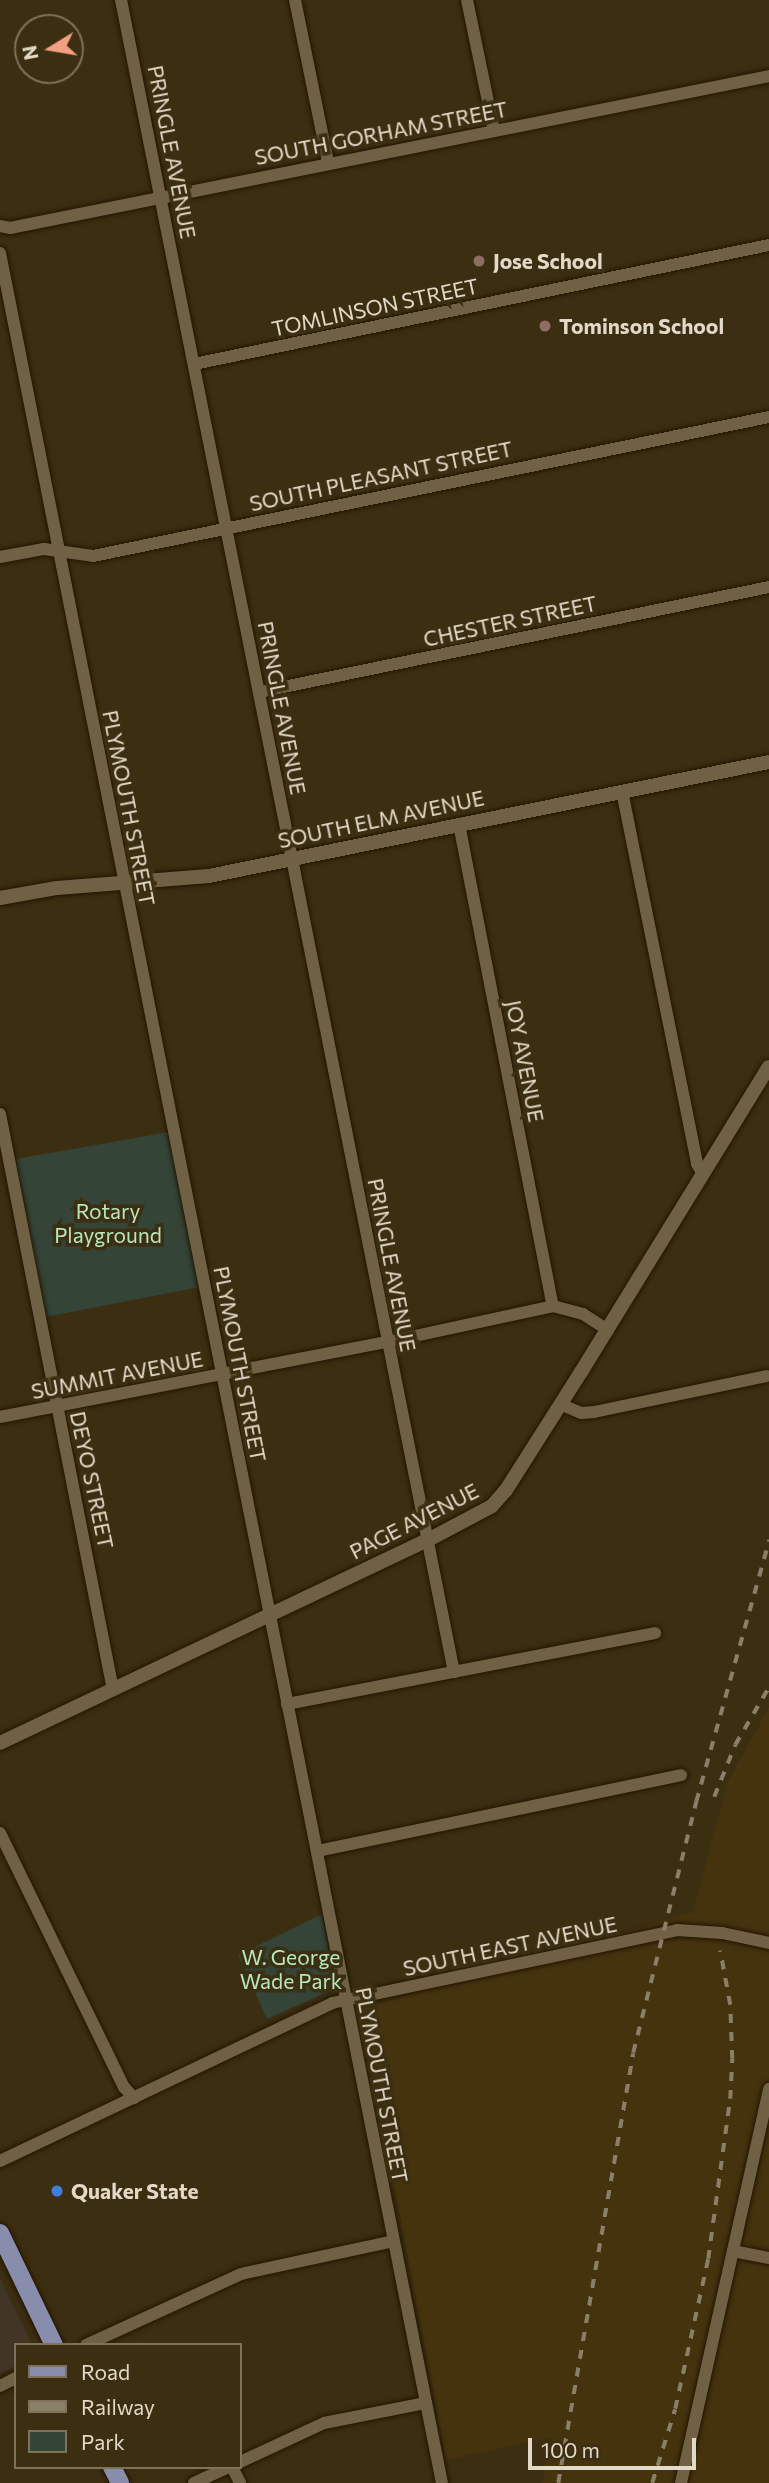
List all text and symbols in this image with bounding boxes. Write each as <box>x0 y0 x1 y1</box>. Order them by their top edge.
north arrow <box>14 14 84 84</box>
text: N <box>17 44 43 62</box>
street label: PRINGLE AVENUE <box>143 63 201 241</box>
street label: SOUTH GORHAM STREET <box>252 96 510 170</box>
place label: Jose School <box>493 248 603 274</box>
marker: Jose School <box>471 253 487 269</box>
street label: TOMLINSON STREET <box>269 273 481 341</box>
place label: Tominson School <box>559 313 724 339</box>
marker: Tominson School <box>537 318 553 334</box>
street label: SOUTH PLEASANT STREET <box>247 436 515 516</box>
street label: CHESTER STREET <box>421 590 599 652</box>
street label: PRINGLE AVENUE <box>253 619 311 797</box>
street label: PLYMOUTH STREET <box>98 708 160 908</box>
street label: SOUTH ELM AVENUE <box>276 785 486 853</box>
street label: JOY AVENUE <box>501 998 549 1124</box>
street label: PRINGLE AVENUE <box>363 1176 421 1354</box>
park label: Rotary Playground <box>54 1198 162 1248</box>
street label: PLYMOUTH STREET <box>209 1264 271 1464</box>
street label: SUMMIT AVENUE <box>29 1346 205 1404</box>
street label: DEYO STREET <box>65 1409 119 1551</box>
street label: PAGE AVENUE <box>345 1478 483 1564</box>
street label: SOUTH EAST AVENUE <box>401 1911 619 1981</box>
park label: W. George Wade Park <box>240 1944 342 1994</box>
street label: PLYMOUTH STREET <box>351 1985 413 2185</box>
place label: Quaker State <box>71 2178 199 2204</box>
marker: Quaker State <box>49 2183 65 2199</box>
legend <box>14 2343 242 2469</box>
text: Road <box>81 2359 130 2384</box>
text: Railway <box>81 2394 155 2419</box>
scale bar <box>531 2424 699 2468</box>
text: Park <box>81 2429 125 2454</box>
text: 100 m <box>541 2437 600 2462</box>

